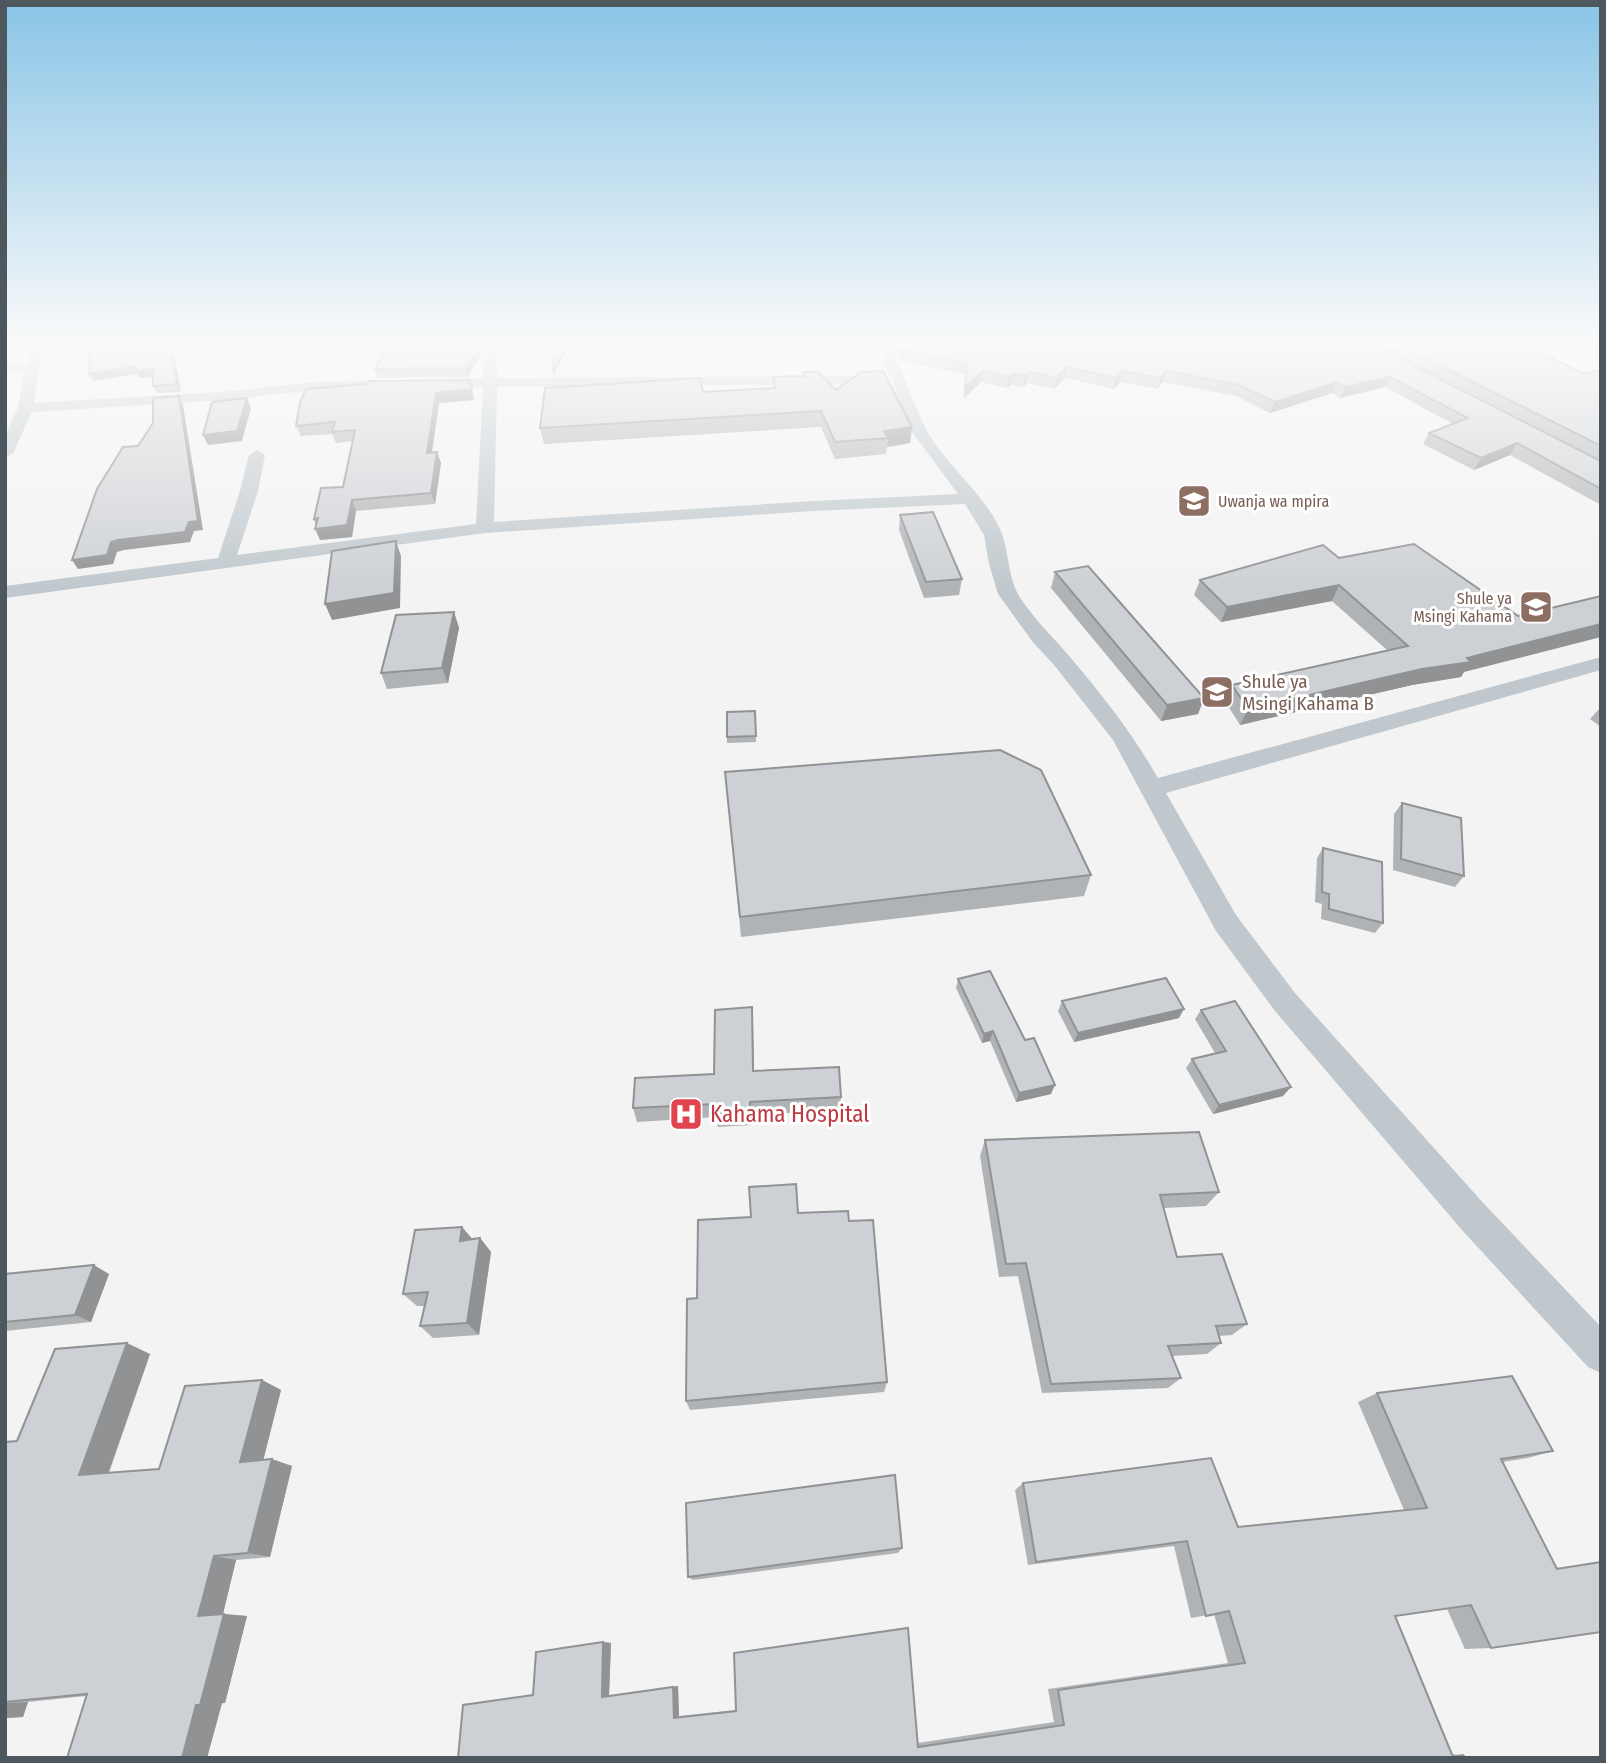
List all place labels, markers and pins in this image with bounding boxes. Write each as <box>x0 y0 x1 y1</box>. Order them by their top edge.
school or university icon: Uwanja wa mpira <box>1175 482 1213 520</box>
place label: Uwanja wa mpira <box>1218 492 1329 511</box>
school or university icon: Shule ya Msingi Kahama <box>1517 588 1555 626</box>
place label: Shule ya Msingi Kahama <box>1413 589 1512 626</box>
place label: Shule ya Msingi Kahama B <box>1242 670 1374 715</box>
school or university icon: Shule ya Msingi Kahama B <box>1198 673 1236 711</box>
hospital icon: Kahama Hospital <box>667 1095 705 1133</box>
place label: Kahama Hospital <box>710 1100 869 1128</box>

